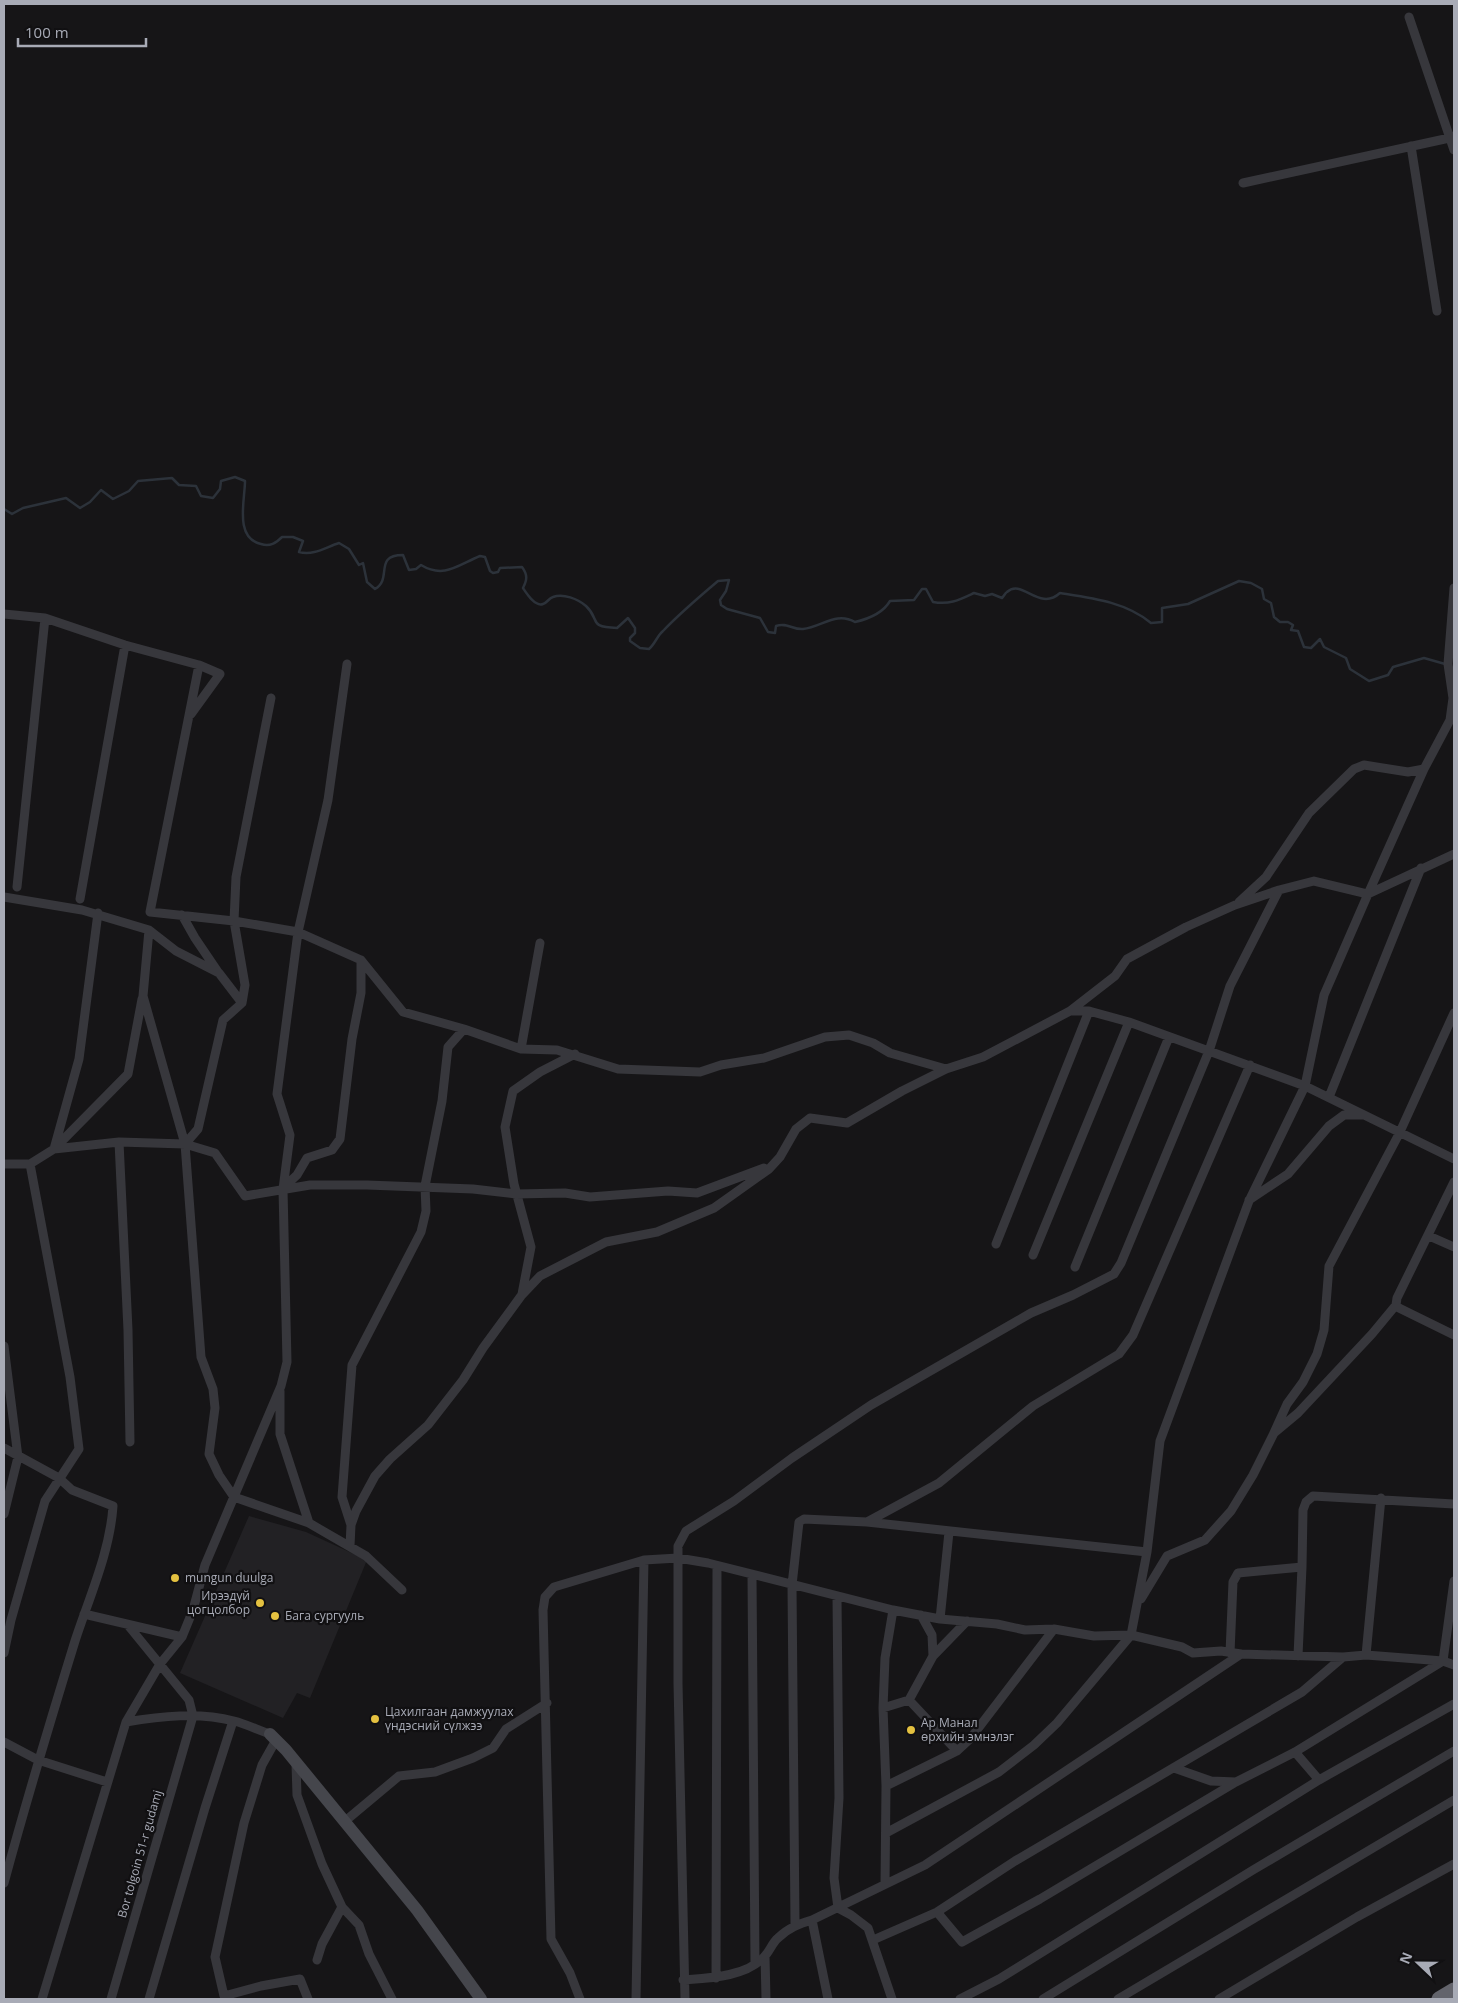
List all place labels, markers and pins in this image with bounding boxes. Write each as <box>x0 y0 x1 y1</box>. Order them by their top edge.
place label: mungun duulga <box>185 1569 273 1586</box>
marker: mungun duulga <box>169 1572 181 1584</box>
place label: Ирээдүй цогцолбор <box>187 1587 250 1618</box>
marker: Ирээдүй цогцолбор <box>254 1597 266 1609</box>
place label: Бага сургууль <box>285 1607 364 1624</box>
marker: Бага сургууль <box>269 1610 281 1622</box>
place label: Цахилгаан дамжуулах үндэсний сүлжээ <box>385 1703 514 1734</box>
marker: Цахилгаан дамжуулах үндэсний сүлжээ <box>369 1713 381 1725</box>
place label: Ар Манал өрхийн эмнэлэг <box>921 1714 1014 1745</box>
marker: Ар Манал өрхийн эмнэлэг <box>905 1724 917 1736</box>

